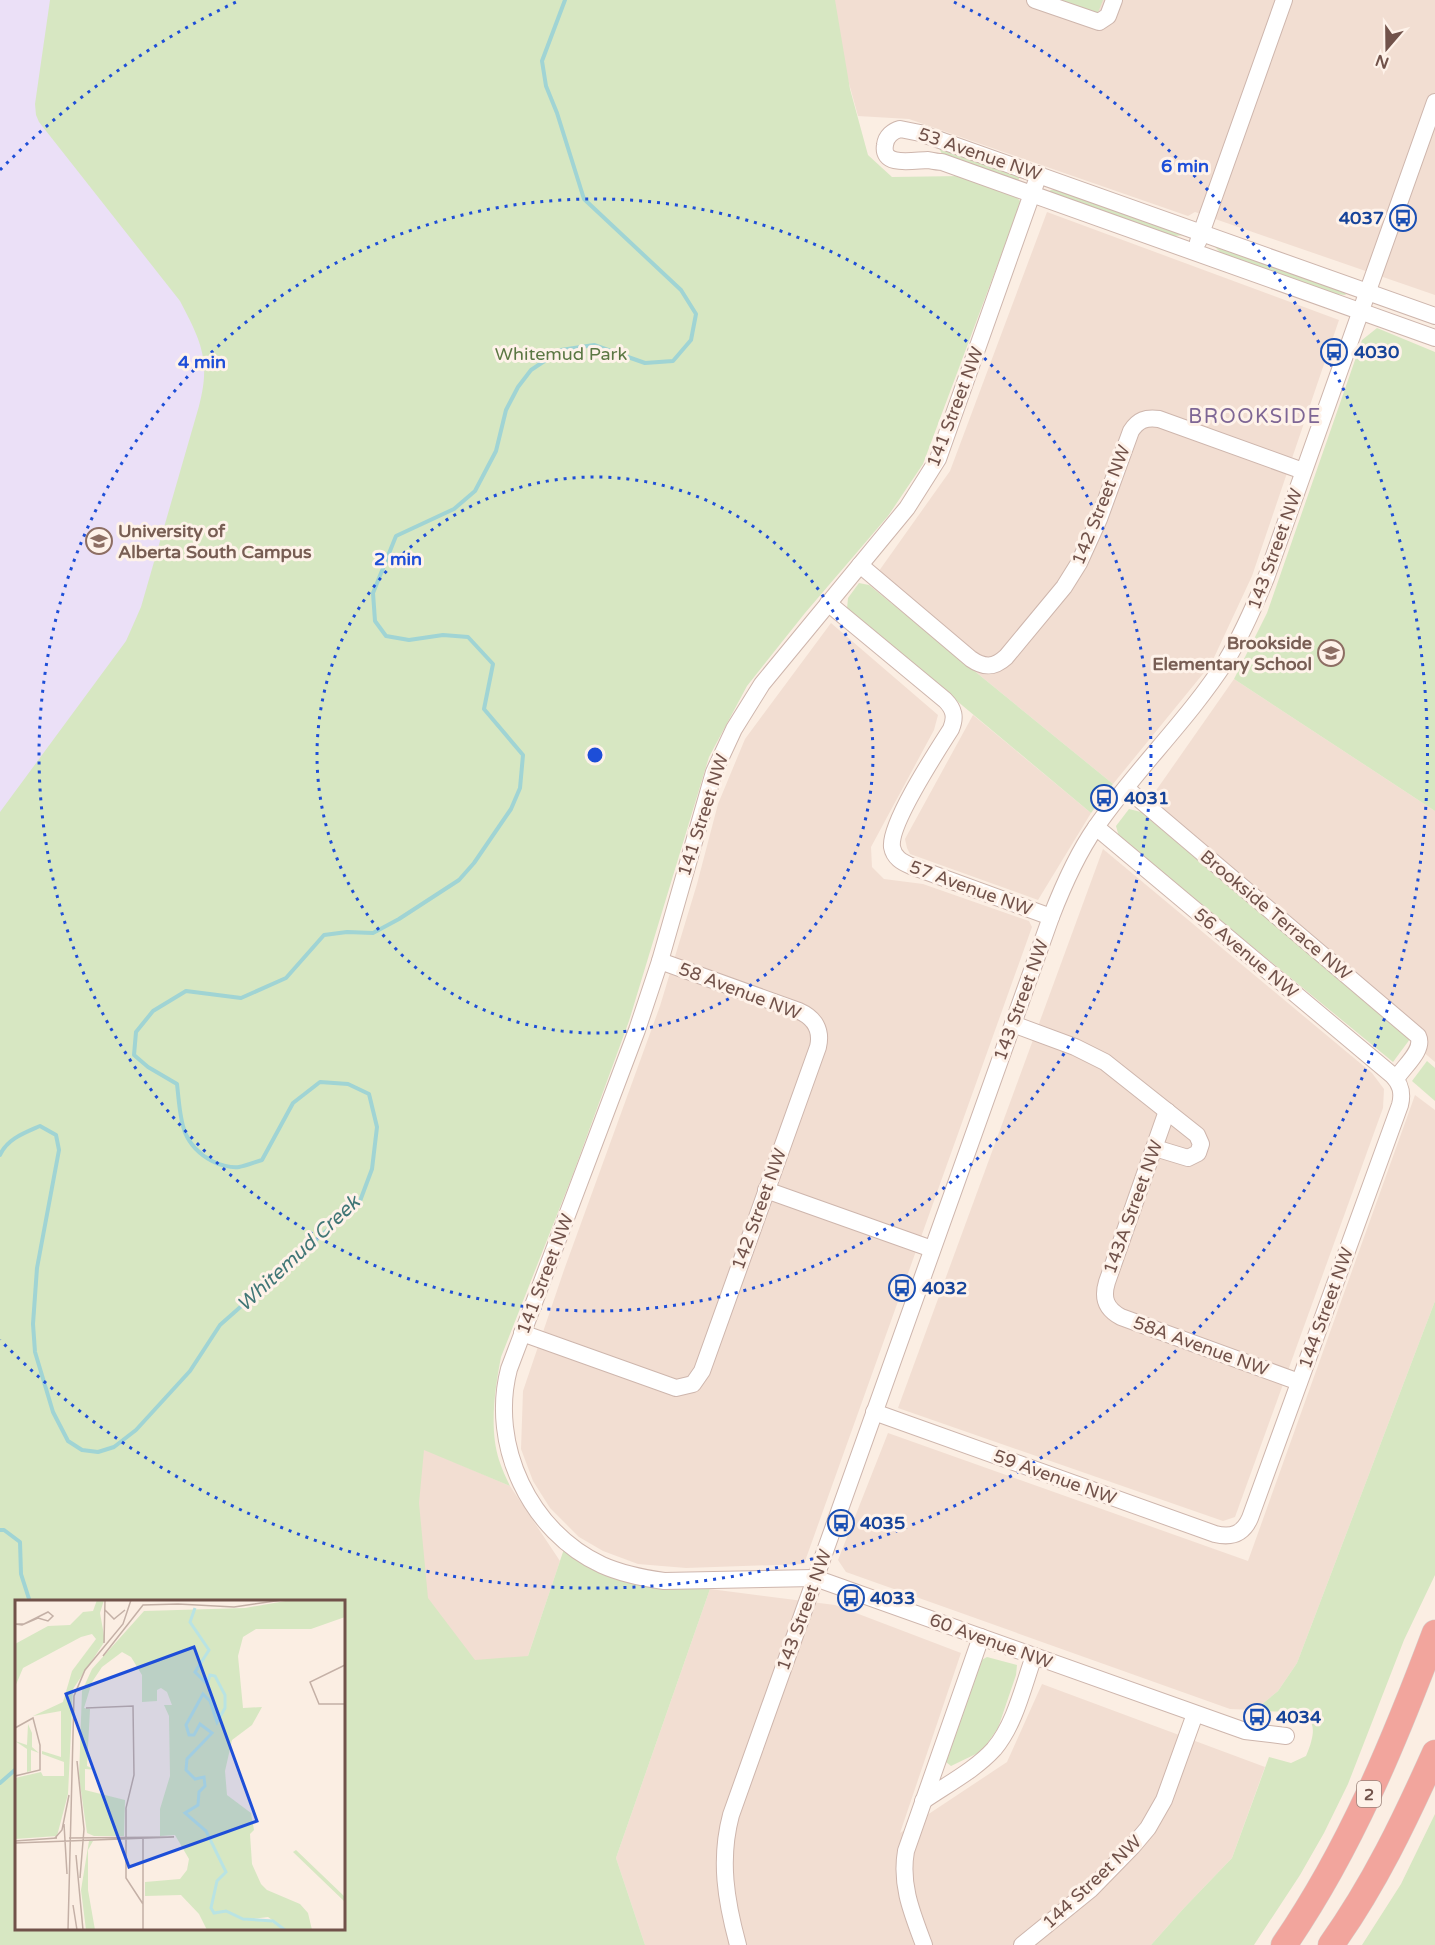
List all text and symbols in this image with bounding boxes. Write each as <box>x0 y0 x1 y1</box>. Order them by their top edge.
north arrow <box>1357 18 1417 78</box>
text: N <box>1373 50 1392 73</box>
street label: 53 Avenue NW <box>915 123 1045 185</box>
text: 6 min <box>1161 155 1209 177</box>
bus stop icon: 4037 <box>1388 203 1418 233</box>
place label: 4037 <box>1339 207 1384 229</box>
bus stop icon: 4030 <box>1319 337 1349 367</box>
place label: 4030 <box>1354 341 1399 363</box>
park label: Whitemud Park <box>495 343 627 365</box>
street label: 141 Street NW <box>922 344 988 470</box>
text: 4 min <box>178 351 226 373</box>
district label: BROOKSIDE <box>1188 405 1322 429</box>
street label: 142 Street NW <box>1067 442 1135 568</box>
street label: 143 Street NW <box>1243 485 1307 613</box>
place label: University of Alberta South Campus <box>118 520 312 563</box>
school or university icon: University of Alberta South Campus <box>84 526 114 556</box>
text: 2 min <box>374 548 422 570</box>
place label: Brookside Elementary School <box>1152 632 1312 675</box>
school or university icon: Brookside Elementary School <box>1316 638 1346 668</box>
centre of rings <box>585 745 605 765</box>
street label: 141 Street NW <box>673 751 733 879</box>
bus stop icon: 4031 <box>1089 783 1119 813</box>
place label: 4031 <box>1124 787 1169 809</box>
street label: Brookside Terrace NW <box>1196 845 1356 985</box>
street label: 57 Avenue NW <box>907 856 1035 920</box>
street label: 56 Avenue NW <box>1190 903 1302 1003</box>
street label: 143 Street NW <box>989 936 1053 1064</box>
street label: 58 Avenue NW <box>676 958 804 1024</box>
street label: 143A Street NW <box>1099 1137 1167 1277</box>
street label: 142 Street NW <box>727 1145 791 1273</box>
water label: Whitemud Creek <box>232 1189 367 1317</box>
street label: 141 Street NW <box>512 1211 578 1337</box>
street label: 144 Street NW <box>1294 1244 1358 1372</box>
bus stop icon: 4032 <box>887 1273 917 1303</box>
place label: 4032 <box>922 1277 967 1299</box>
street label: 58A Avenue NW <box>1130 1311 1272 1381</box>
street label: 59 Avenue NW <box>991 1445 1119 1509</box>
bus stop icon: 4035 <box>826 1508 856 1538</box>
place label: 4035 <box>860 1512 905 1534</box>
street label: 143 Street NW <box>772 1546 836 1674</box>
bus stop icon: 4033 <box>836 1583 866 1613</box>
place label: 4033 <box>870 1587 915 1609</box>
inset map <box>15 1600 345 1930</box>
street label: 60 Avenue NW <box>927 1609 1055 1673</box>
bus stop icon: 4034 <box>1242 1702 1272 1732</box>
place label: 4034 <box>1276 1706 1322 1728</box>
road number: 2 <box>1357 1781 1381 1807</box>
street label: 144 Street NW <box>1038 1831 1146 1933</box>

